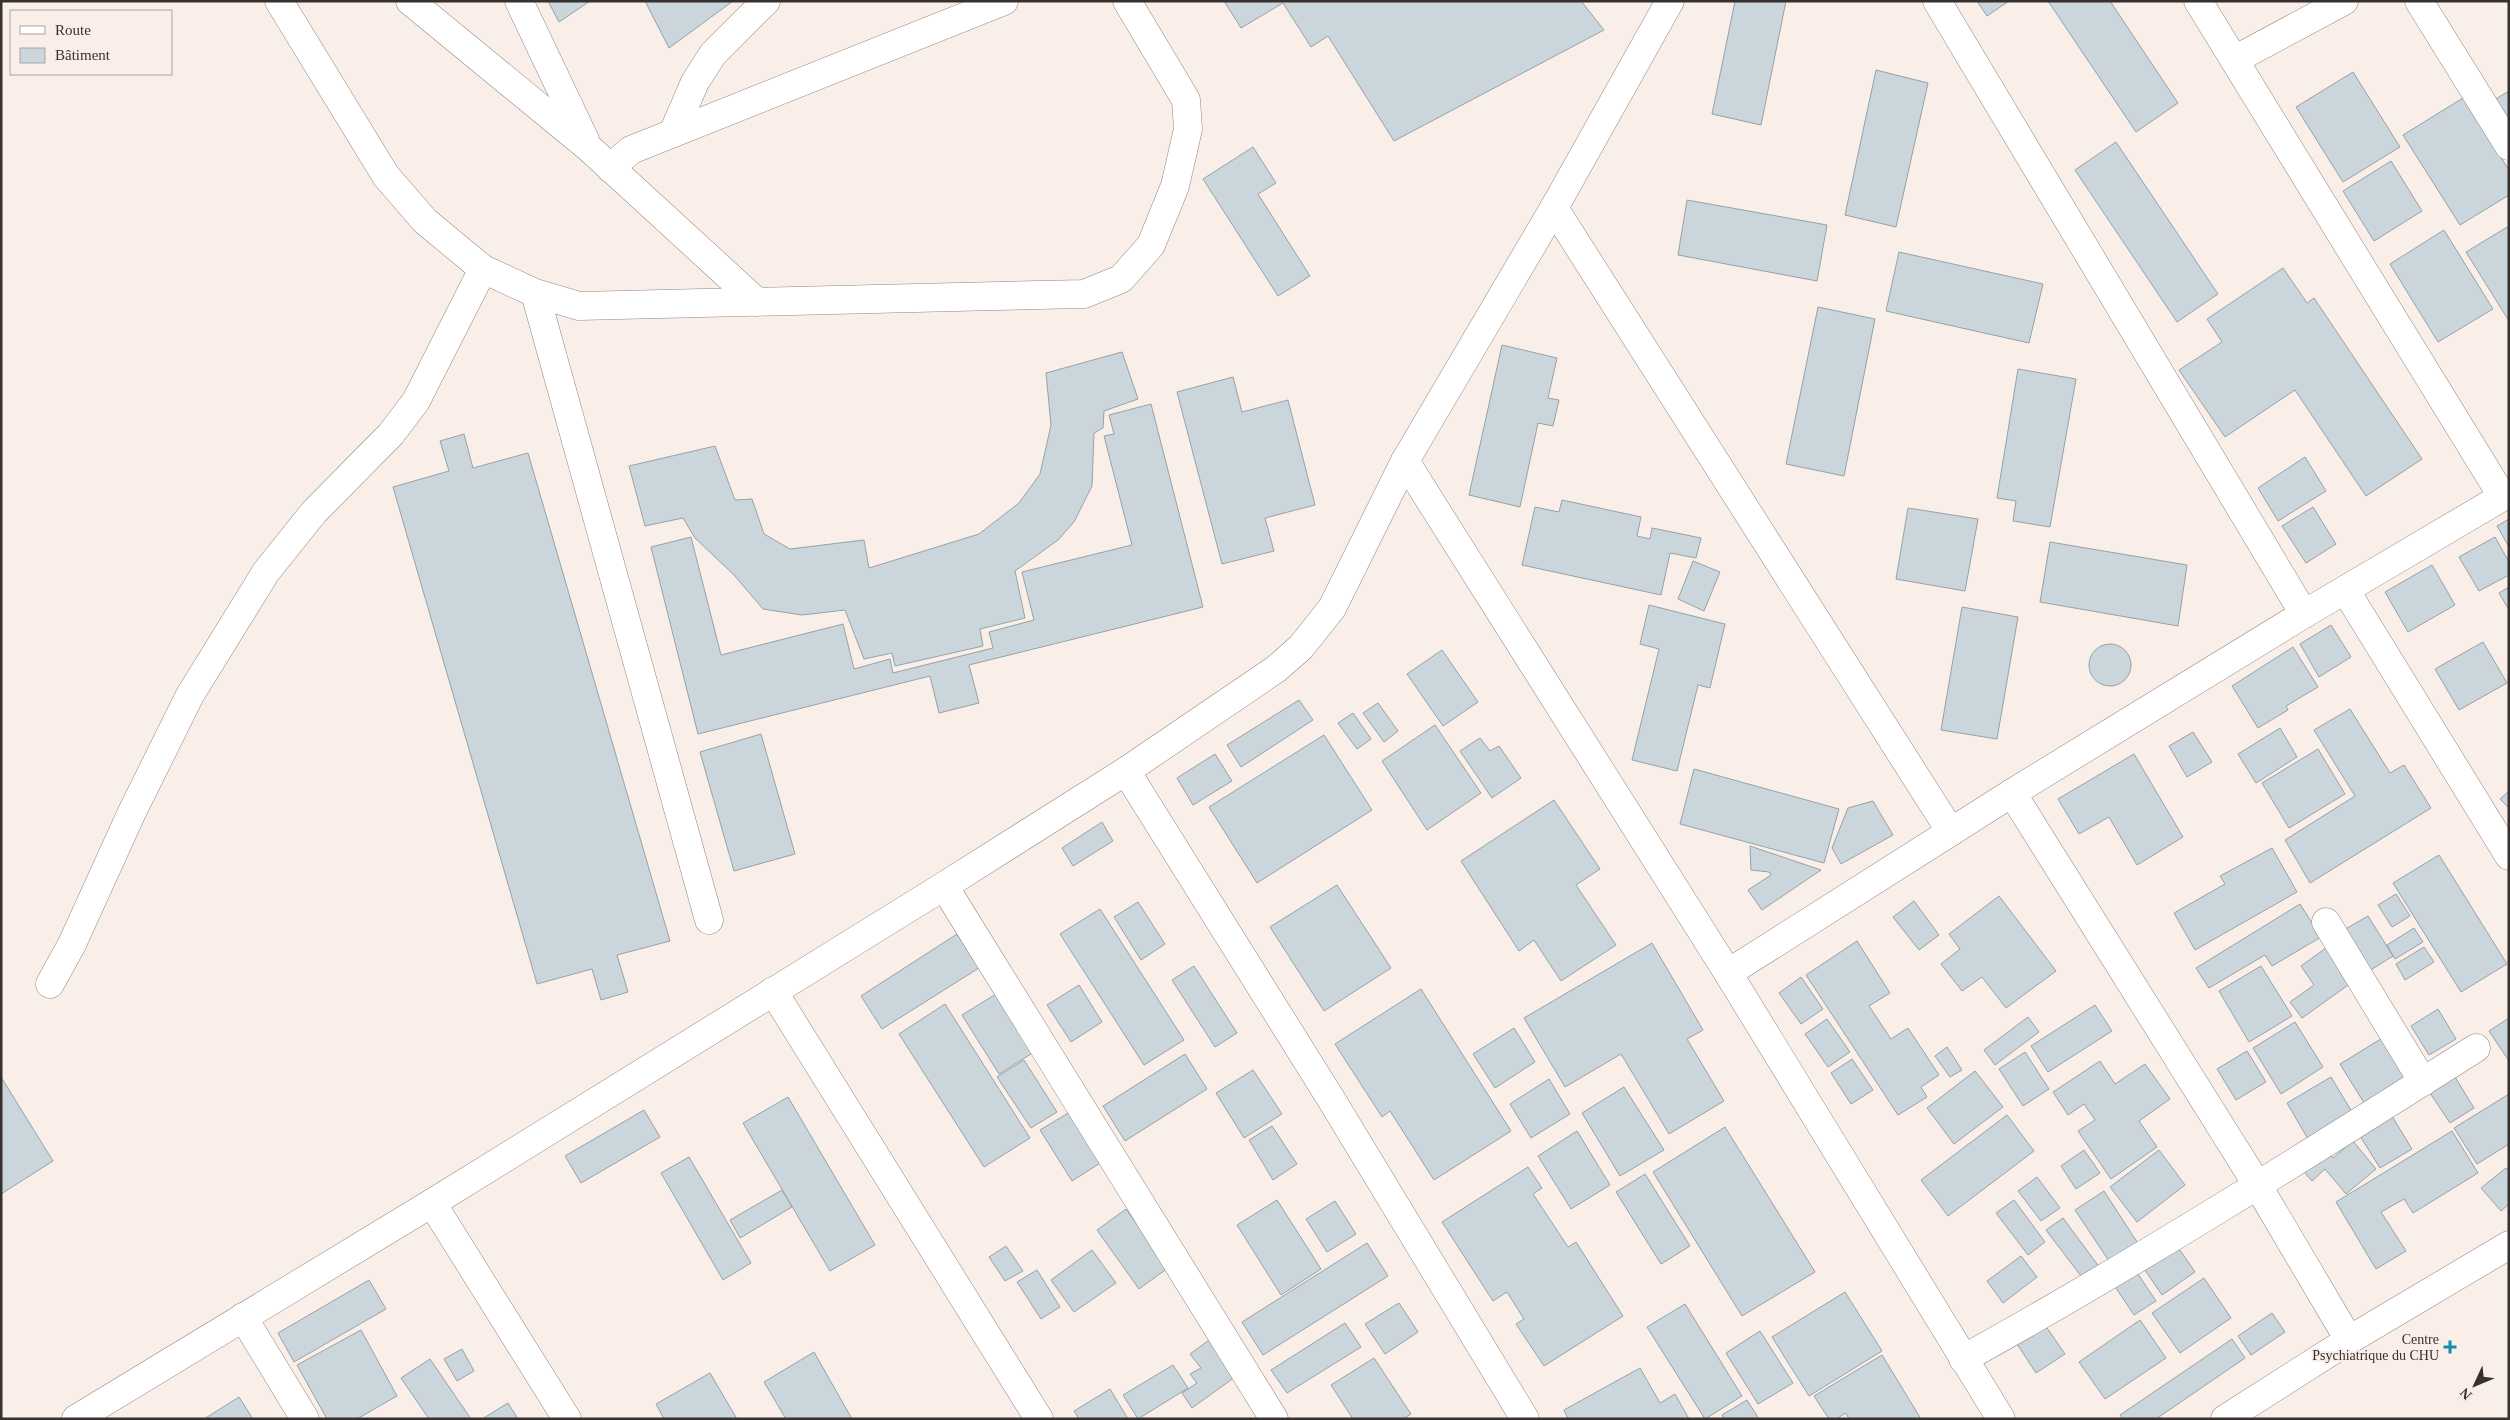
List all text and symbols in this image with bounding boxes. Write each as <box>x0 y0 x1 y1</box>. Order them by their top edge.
legend <box>10 10 172 75</box>
text: Route <box>55 22 91 38</box>
text: Bâtiment <box>55 47 111 63</box>
place label: Centre Psychiatrique du CHU <box>2312 1332 2439 1363</box>
marker: Centre Psychiatrique du CHU <box>2443 1340 2457 1354</box>
north arrow <box>2450 1360 2500 1410</box>
text: N <box>2457 1385 2475 1403</box>

